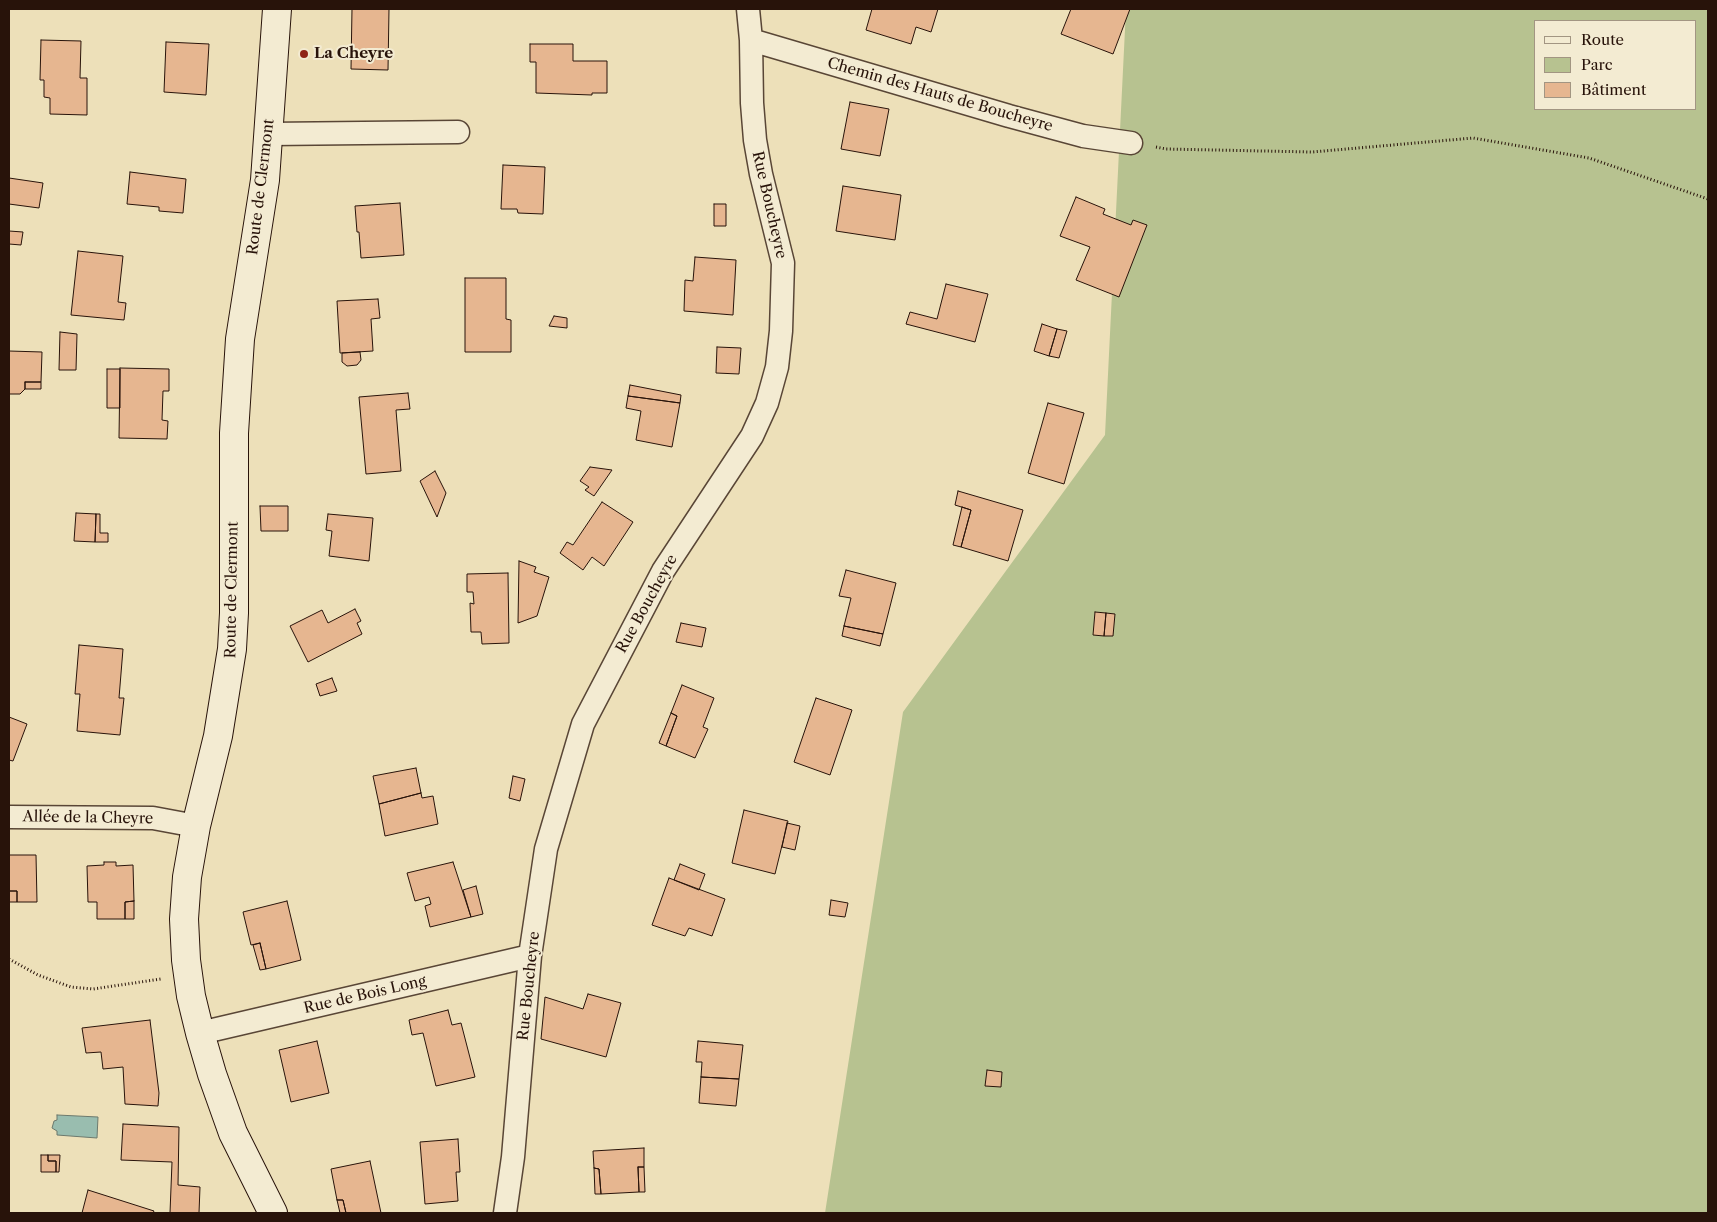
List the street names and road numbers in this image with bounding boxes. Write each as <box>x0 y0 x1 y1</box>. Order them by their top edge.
street label: Chemin des Hauts de Boucheyre <box>825 54 1055 136</box>
street label: Route de Clermont <box>244 118 278 256</box>
street label: Rue Boucheyre <box>748 150 790 260</box>
street label: Route de Clermont <box>222 521 242 659</box>
street label: Rue Boucheyre <box>613 552 681 656</box>
street label: Allée de la Cheyre <box>23 808 153 828</box>
street label: Rue Boucheyre <box>514 930 544 1042</box>
street label: Rue de Bois Long <box>302 972 428 1018</box>

